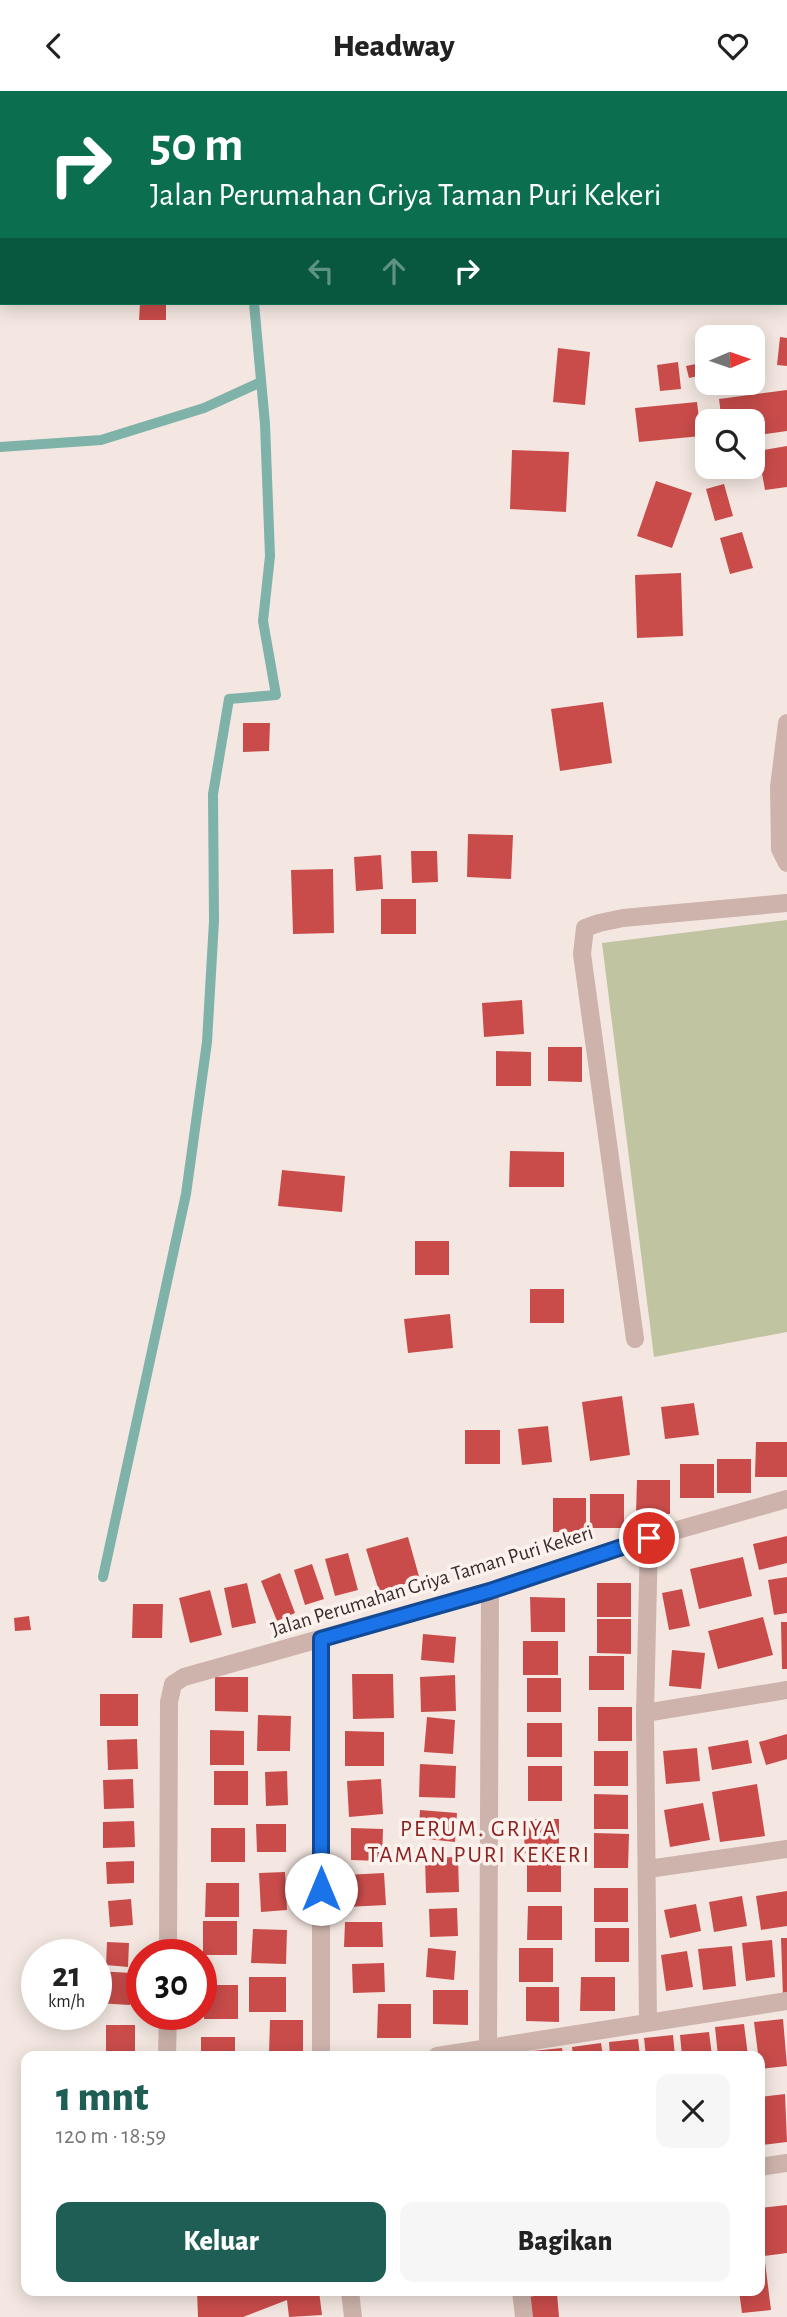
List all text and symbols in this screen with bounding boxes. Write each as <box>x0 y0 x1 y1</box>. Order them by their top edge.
icon: back <box>35 27 73 65</box>
icon: heart <box>714 27 752 65</box>
text: Headway <box>332 30 455 62</box>
icon: right <box>35 119 126 210</box>
text: 50 m <box>150 121 244 170</box>
text: Jalan Perumahan Griya Taman Puri Kekeri <box>150 179 662 211</box>
icon: left <box>302 252 340 290</box>
icon: ahead <box>375 252 413 290</box>
icon: right <box>448 252 486 290</box>
north arrow <box>695 325 765 395</box>
map controls <box>695 325 765 479</box>
button: search <box>695 409 765 479</box>
pin <box>619 1508 679 1568</box>
icon: arrive <box>630 1519 668 1557</box>
street label: Jalan Perumahan Griya Taman Puri Kekeri <box>268 1522 596 1640</box>
district label: PERUM. GRIYA TAMAN PURI KEKERI <box>367 1818 591 1867</box>
position arrow <box>284 1852 358 1926</box>
speed limit sign: 30 <box>126 1939 217 2030</box>
text: 21 <box>52 1958 81 1993</box>
text: km/h <box>48 1993 85 2011</box>
button: close <box>656 2074 730 2148</box>
text: 1 mnt <box>56 2076 149 2118</box>
text: 120 m · 18:59 <box>56 2125 166 2148</box>
button: Keluar <box>56 2202 386 2282</box>
button: Bagikan <box>400 2202 730 2282</box>

